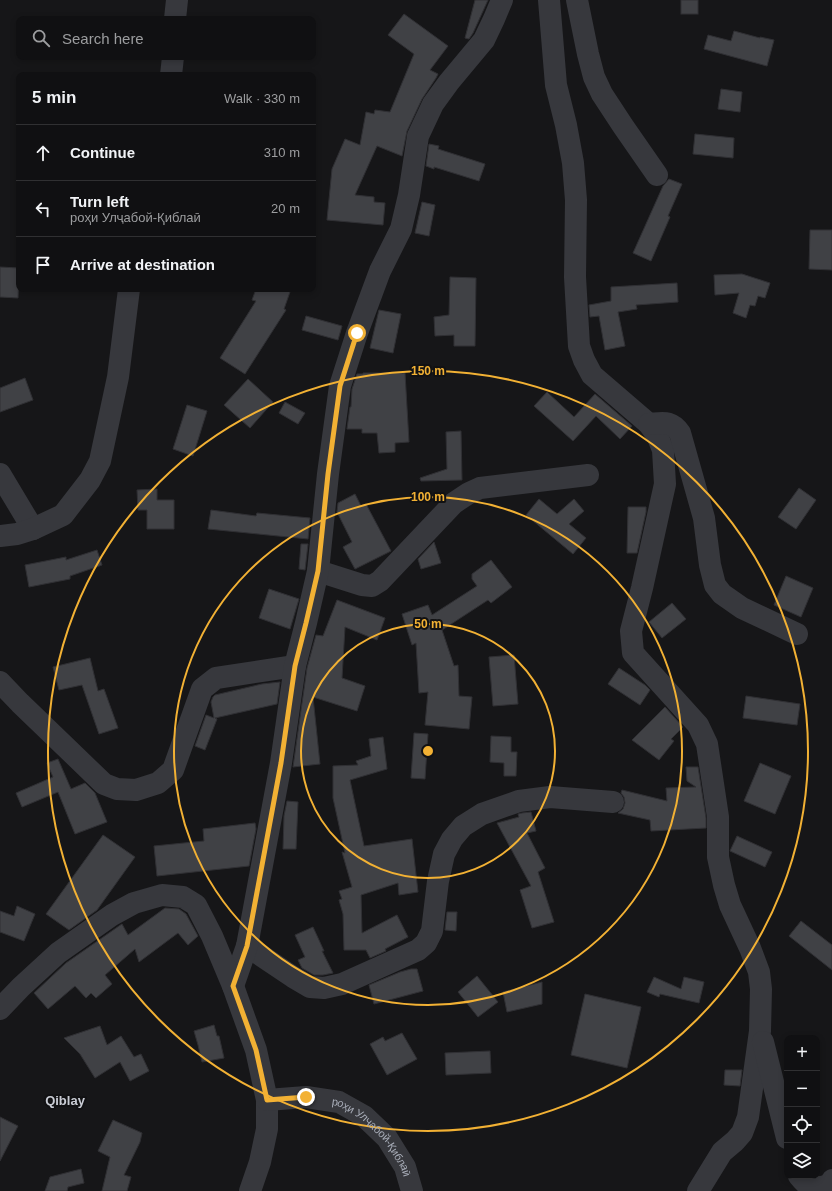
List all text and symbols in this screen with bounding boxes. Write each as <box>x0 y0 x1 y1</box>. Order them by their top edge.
search box <box>16 16 316 60</box>
icon: search <box>30 27 52 49</box>
text: Search here <box>62 30 144 47</box>
text: 5 min <box>32 88 76 107</box>
text: Walk · 330 m <box>224 91 300 106</box>
icon: ahead <box>32 142 54 164</box>
text: Continue <box>70 144 135 161</box>
text: 310 m <box>264 145 300 160</box>
text: Turn left <box>70 193 129 210</box>
icon: left <box>32 198 54 220</box>
text: 20 m <box>271 201 300 216</box>
text: роҳи Улҷабой-Қиблаӣ <box>70 210 201 225</box>
icon: arrive <box>32 254 54 276</box>
text: Arrive at destination <box>70 256 215 273</box>
route start <box>348 324 366 342</box>
text: 150 m <box>411 364 445 378</box>
text: 100 m <box>411 490 445 504</box>
text: 50 m <box>414 617 442 631</box>
centre of rings <box>421 744 435 758</box>
map controls <box>784 1035 820 1179</box>
button: + <box>784 1035 820 1071</box>
button: − <box>784 1071 820 1107</box>
route end <box>297 1088 315 1106</box>
district label: Qiblay <box>45 1093 86 1108</box>
street label: роҳи Улҷабой-Қиблаӣ <box>331 1095 413 1178</box>
button: locate <box>784 1107 820 1143</box>
button: layers <box>784 1143 820 1179</box>

